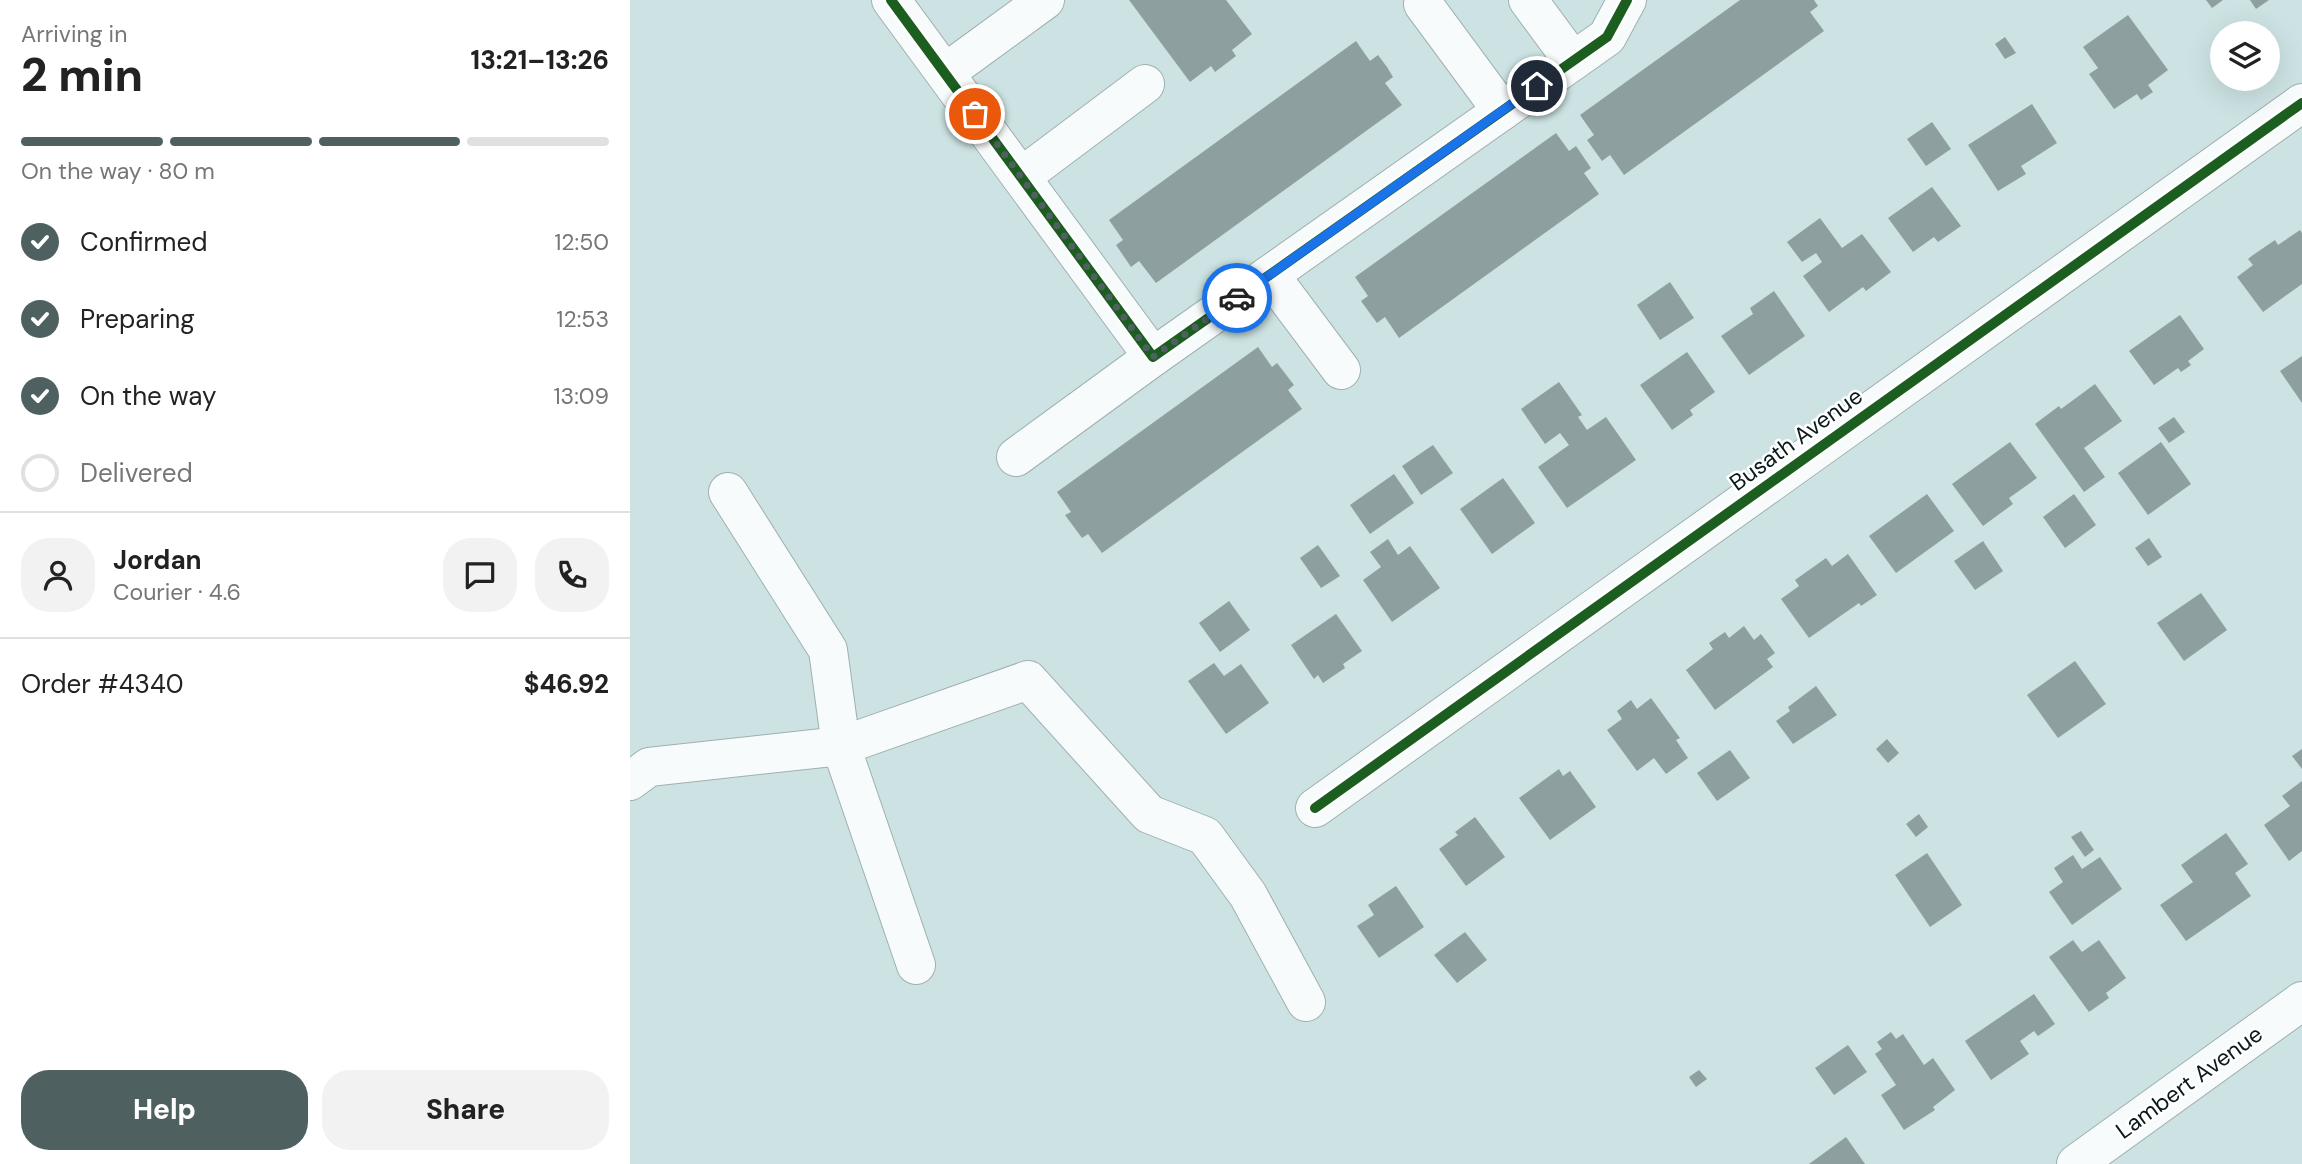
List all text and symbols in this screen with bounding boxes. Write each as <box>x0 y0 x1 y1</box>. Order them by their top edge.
text: Arriving in <box>21 19 127 49</box>
map controls <box>2210 21 2280 91</box>
button: layers <box>2210 21 2280 91</box>
text: 13:21–13:26 <box>471 43 609 77</box>
text: 2 min <box>21 45 143 105</box>
pin <box>1507 56 1567 116</box>
icon: home <box>1518 67 1556 105</box>
pin <box>945 84 1005 144</box>
icon: bag <box>956 95 994 133</box>
text: On the way · 80 m <box>21 156 215 186</box>
icon: check <box>21 223 59 261</box>
text: Confirmed <box>80 225 207 259</box>
text: 12:50 <box>554 227 609 257</box>
courier <box>1202 263 1272 333</box>
icon: car <box>1218 279 1256 317</box>
icon: check <box>21 300 59 338</box>
text: Preparing <box>80 302 195 336</box>
text: 12:53 <box>556 304 609 334</box>
icon: check <box>21 377 59 415</box>
text: On the way <box>80 379 216 413</box>
text: 13:09 <box>553 381 609 411</box>
street label: Busath Avenue <box>1724 381 1868 497</box>
text: Delivered <box>80 456 193 490</box>
button: person <box>21 538 95 612</box>
button: chat <box>443 538 517 612</box>
button: phone <box>535 538 609 612</box>
text: Jordan <box>113 543 202 577</box>
text: Courier · 4.6 <box>113 577 241 607</box>
text: Order #4340 <box>21 667 183 701</box>
text: $46.92 <box>524 667 609 701</box>
street label: Lambert Avenue <box>2110 1019 2268 1145</box>
button: Help <box>21 1070 308 1150</box>
button: Share <box>322 1070 609 1150</box>

